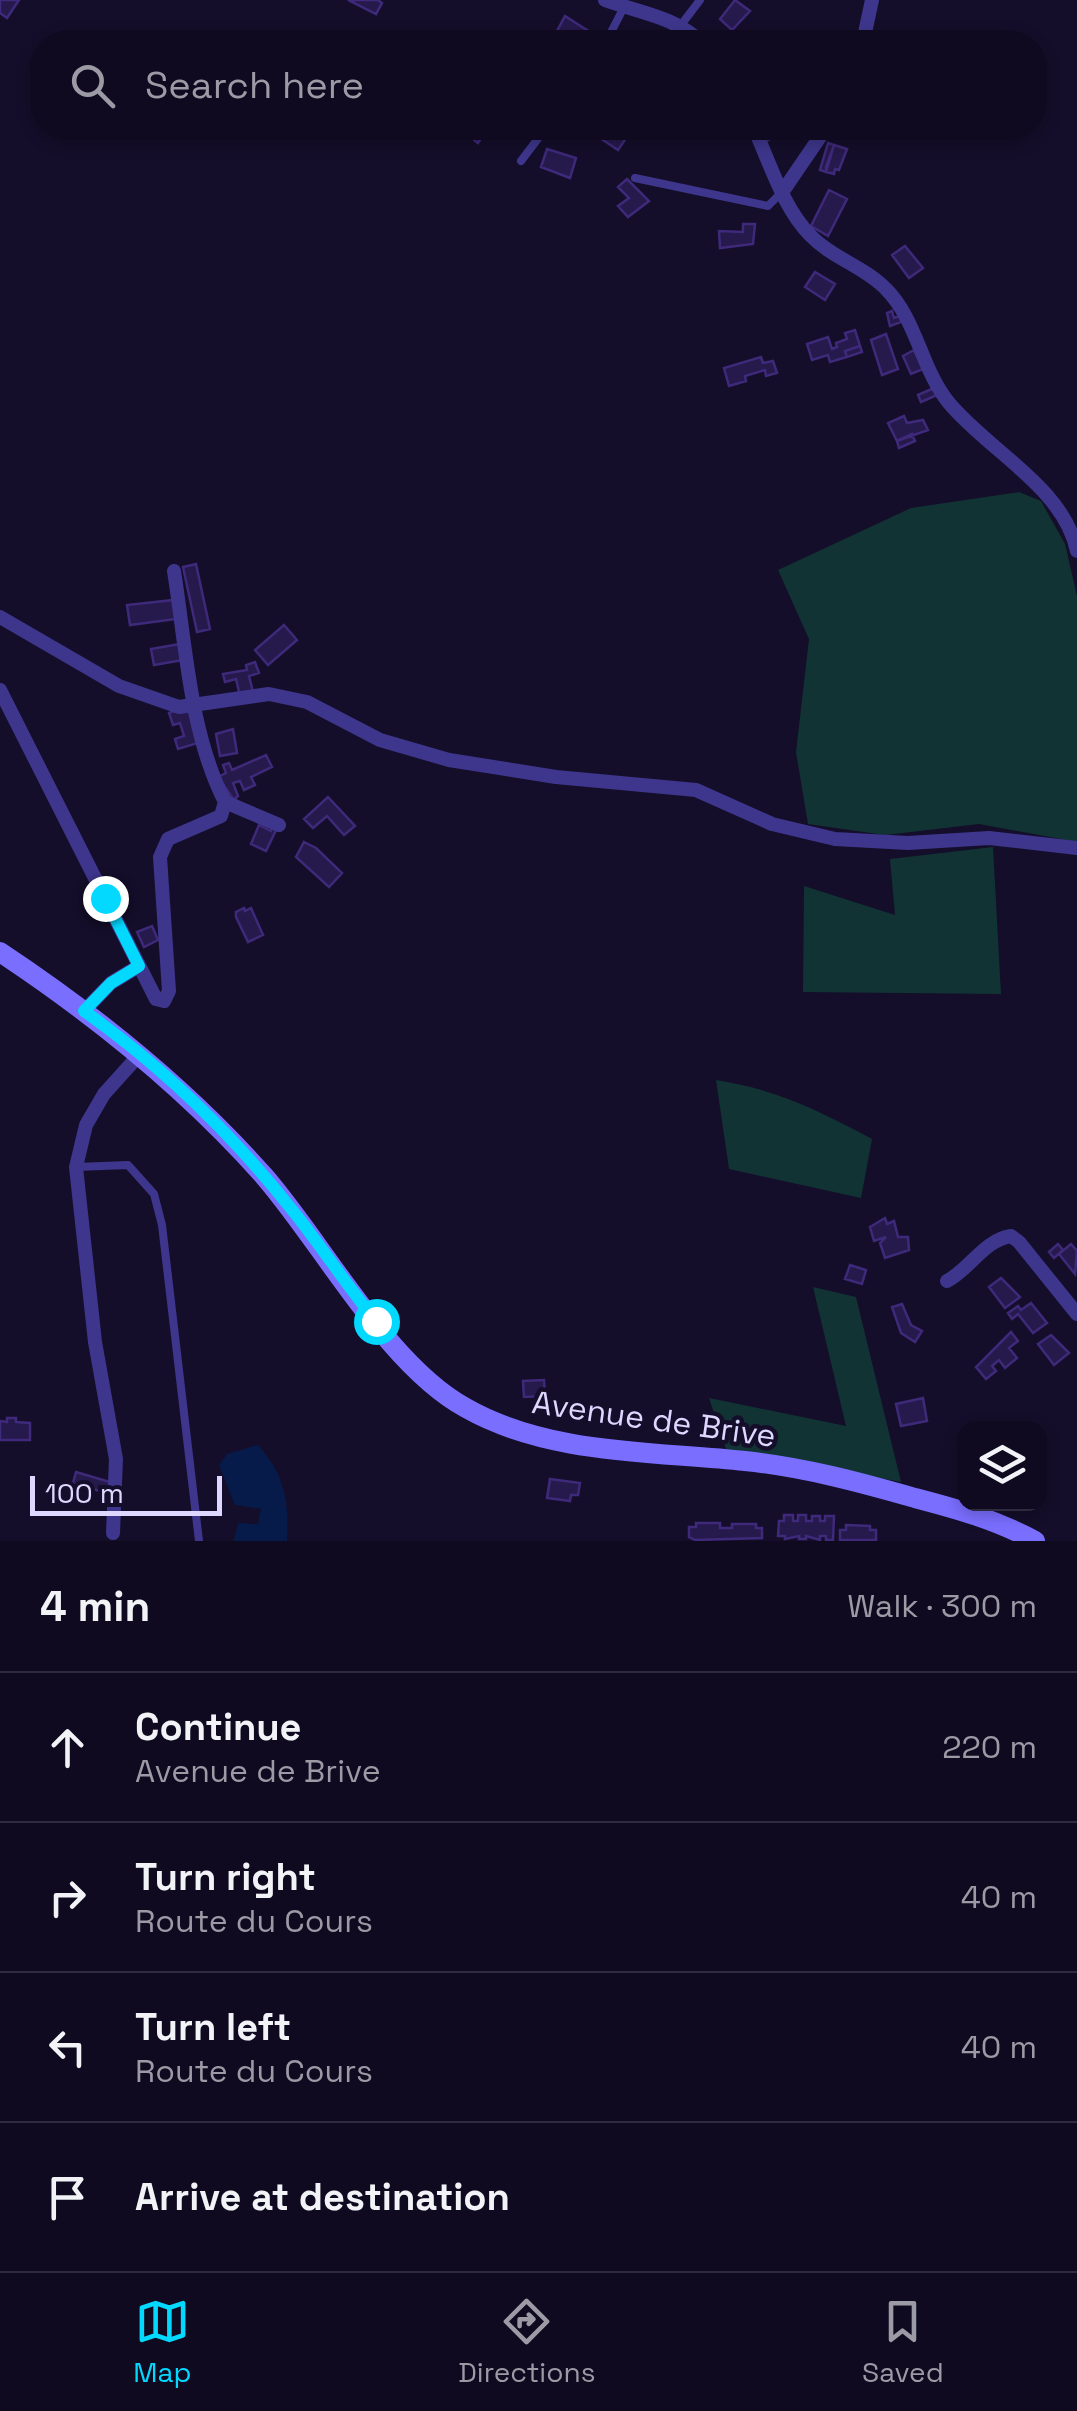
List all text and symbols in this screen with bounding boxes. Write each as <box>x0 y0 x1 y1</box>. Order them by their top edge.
search box <box>30 30 1047 140</box>
icon: search <box>65 58 120 113</box>
text: Search here <box>145 61 364 109</box>
route end <box>83 876 129 922</box>
route start <box>354 1299 400 1345</box>
street label: Avenue de Brive <box>530 1382 778 1456</box>
map controls <box>957 1421 1047 1511</box>
button: layers <box>957 1421 1047 1511</box>
scale bar <box>30 1471 222 1516</box>
text: 100 m <box>45 1475 124 1511</box>
text: 4 min <box>40 1580 150 1633</box>
text: Walk · 300 m <box>847 1586 1037 1626</box>
text: Continue <box>135 1703 301 1751</box>
icon: ahead <box>40 1720 95 1775</box>
text: 220 m <box>942 1727 1037 1767</box>
text: Avenue de Brive <box>135 1751 381 1791</box>
text: Turn right <box>135 1853 316 1901</box>
icon: right <box>40 1870 95 1925</box>
text: 40 m <box>961 1877 1037 1917</box>
text: Route du Cours <box>135 1901 373 1941</box>
text: Turn left <box>135 2003 291 2051</box>
icon: left <box>40 2020 95 2075</box>
text: 40 m <box>961 2027 1037 2067</box>
text: Route du Cours <box>135 2051 373 2091</box>
icon: arrive <box>40 2170 95 2225</box>
text: Arrive at destination <box>135 2173 510 2221</box>
tab: Map <box>133 2294 192 2390</box>
tab: Directions <box>458 2294 595 2390</box>
tab: Saved <box>862 2294 944 2390</box>

